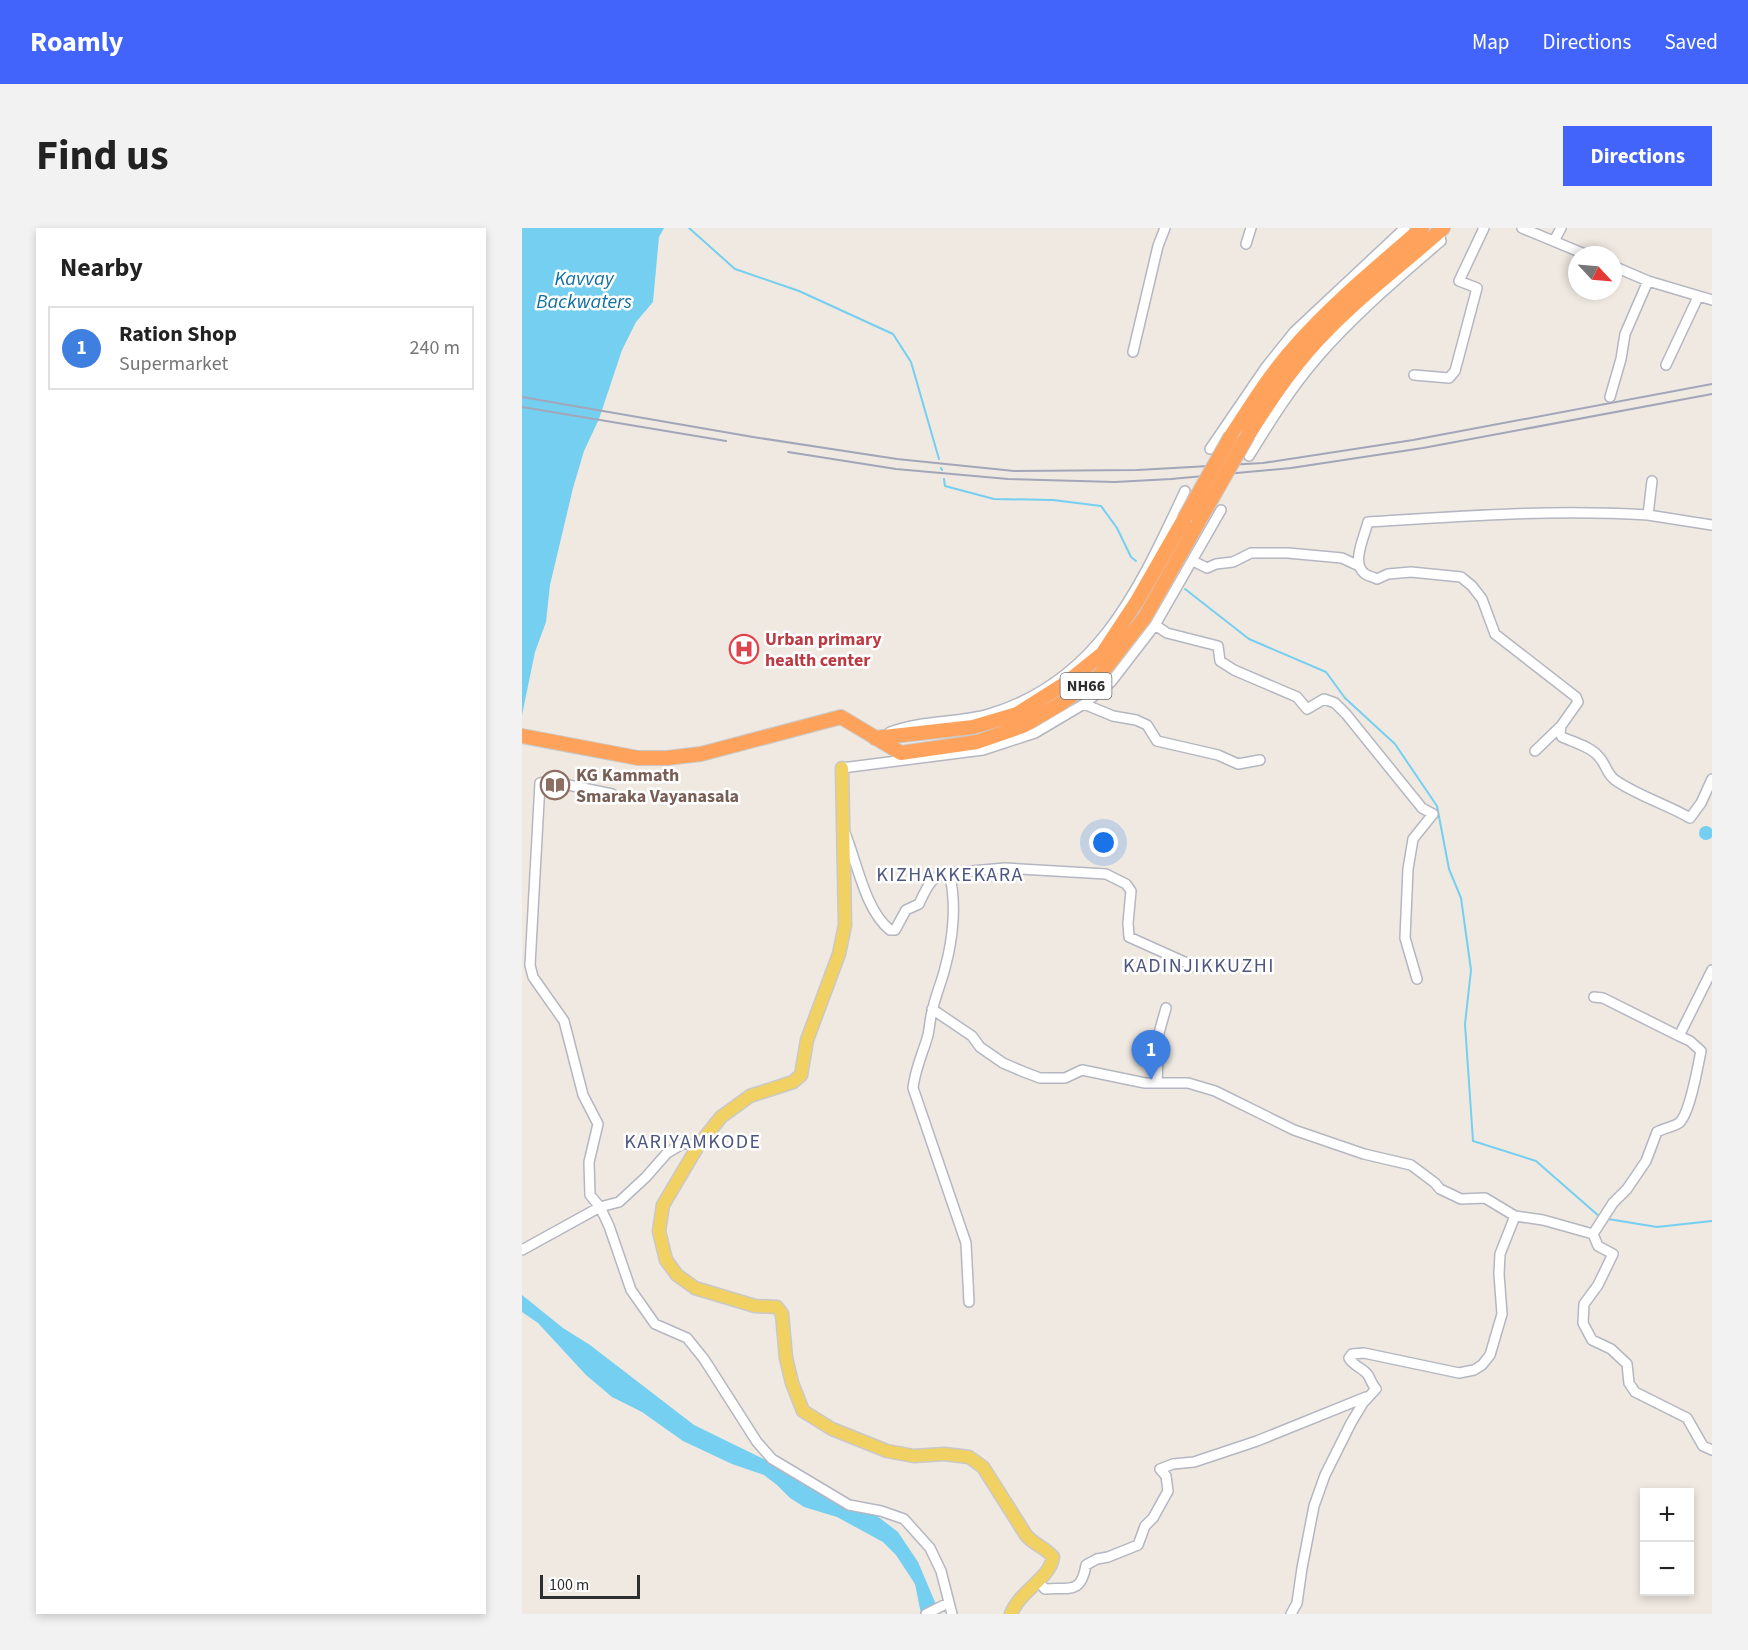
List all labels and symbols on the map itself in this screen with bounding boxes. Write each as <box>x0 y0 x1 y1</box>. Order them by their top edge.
north arrow <box>1568 246 1622 300</box>
water label: Kavvay Backwaters <box>536 265 632 316</box>
place label: Urban primary health center <box>765 627 882 673</box>
hospital icon: Urban primary health center <box>728 633 760 665</box>
road number: NH66 <box>1060 673 1112 699</box>
place label: KG Kammath Smaraka Vayanasala <box>576 763 739 809</box>
library icon: KG Kammath Smaraka Vayanasala <box>539 769 571 801</box>
your location <box>1089 828 1118 857</box>
district label: KIZHAKKEKARA <box>876 861 1024 889</box>
district label: KADINJIKKUZHI <box>1123 952 1275 980</box>
pin: 1 <box>1132 1030 1170 1080</box>
district label: KARIYAMKODE <box>624 1128 762 1156</box>
scale bar <box>540 1572 640 1600</box>

